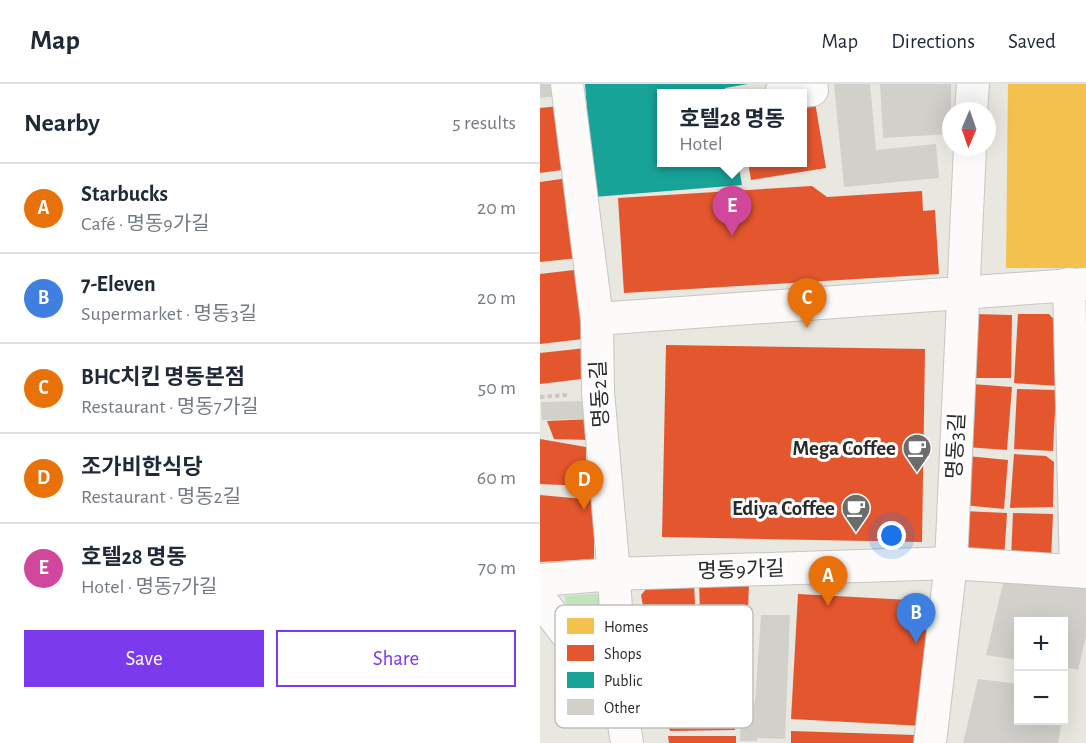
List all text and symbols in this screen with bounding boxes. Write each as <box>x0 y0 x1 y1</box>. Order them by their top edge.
text: Map <box>30 27 80 55</box>
text: Map <box>822 31 858 52</box>
text: Directions <box>891 31 975 52</box>
text: Saved <box>1008 31 1056 52</box>
popup <box>657 89 807 167</box>
north arrow <box>942 102 996 156</box>
text: 호텔28 명동 <box>679 108 785 130</box>
text: Nearby <box>24 110 100 136</box>
text: 5 results <box>452 113 516 133</box>
text: Hotel <box>679 134 723 154</box>
text: Starbucks <box>81 183 168 205</box>
pin: E <box>712 186 752 236</box>
text: A <box>38 198 50 218</box>
text: 20 m <box>477 198 516 218</box>
text: Café · 명동9가길 <box>81 214 210 234</box>
text: 7-Eleven <box>81 273 156 295</box>
pin: C <box>788 278 826 328</box>
text: B <box>38 288 49 308</box>
text: 20 m <box>477 288 516 308</box>
text: Supermarket · 명동3길 <box>81 304 257 324</box>
street label: 명동2길 <box>587 360 612 428</box>
text: BHC치킨 명동본점 <box>81 366 245 388</box>
text: C <box>38 378 49 398</box>
text: 50 m <box>478 378 516 398</box>
text: Restaurant · 명동7가길 <box>81 397 259 417</box>
street label: 명동3길 <box>943 412 968 480</box>
cafe icon: Mega Coffee <box>901 432 933 474</box>
place label: Mega Coffee <box>793 438 896 459</box>
text: 조가비한식당 <box>81 456 202 478</box>
pin: D <box>564 460 603 510</box>
text: D <box>37 468 50 488</box>
text: 60 m <box>477 468 516 488</box>
text: Restaurant · 명동2길 <box>81 487 241 507</box>
cafe icon: Ediya Coffee <box>840 492 872 534</box>
place label: Ediya Coffee <box>732 498 835 519</box>
your location <box>877 521 906 550</box>
text: 호텔28 명동 <box>81 546 187 568</box>
pin: A <box>808 556 848 606</box>
street label: 명동9가길 <box>697 557 785 582</box>
text: E <box>38 558 49 578</box>
text: 70 m <box>478 558 516 578</box>
text: Hotel · 명동7가길 <box>81 577 217 597</box>
pin: B <box>896 594 935 643</box>
legend <box>555 605 753 728</box>
map controls <box>1014 617 1068 725</box>
button: + <box>1014 617 1068 671</box>
text: Homes <box>604 619 648 635</box>
button: Save <box>24 630 264 687</box>
button: Share <box>276 630 516 687</box>
text: Shops <box>604 646 642 662</box>
button: − <box>1014 671 1068 725</box>
text: Public <box>604 673 642 689</box>
text: Other <box>604 700 641 716</box>

